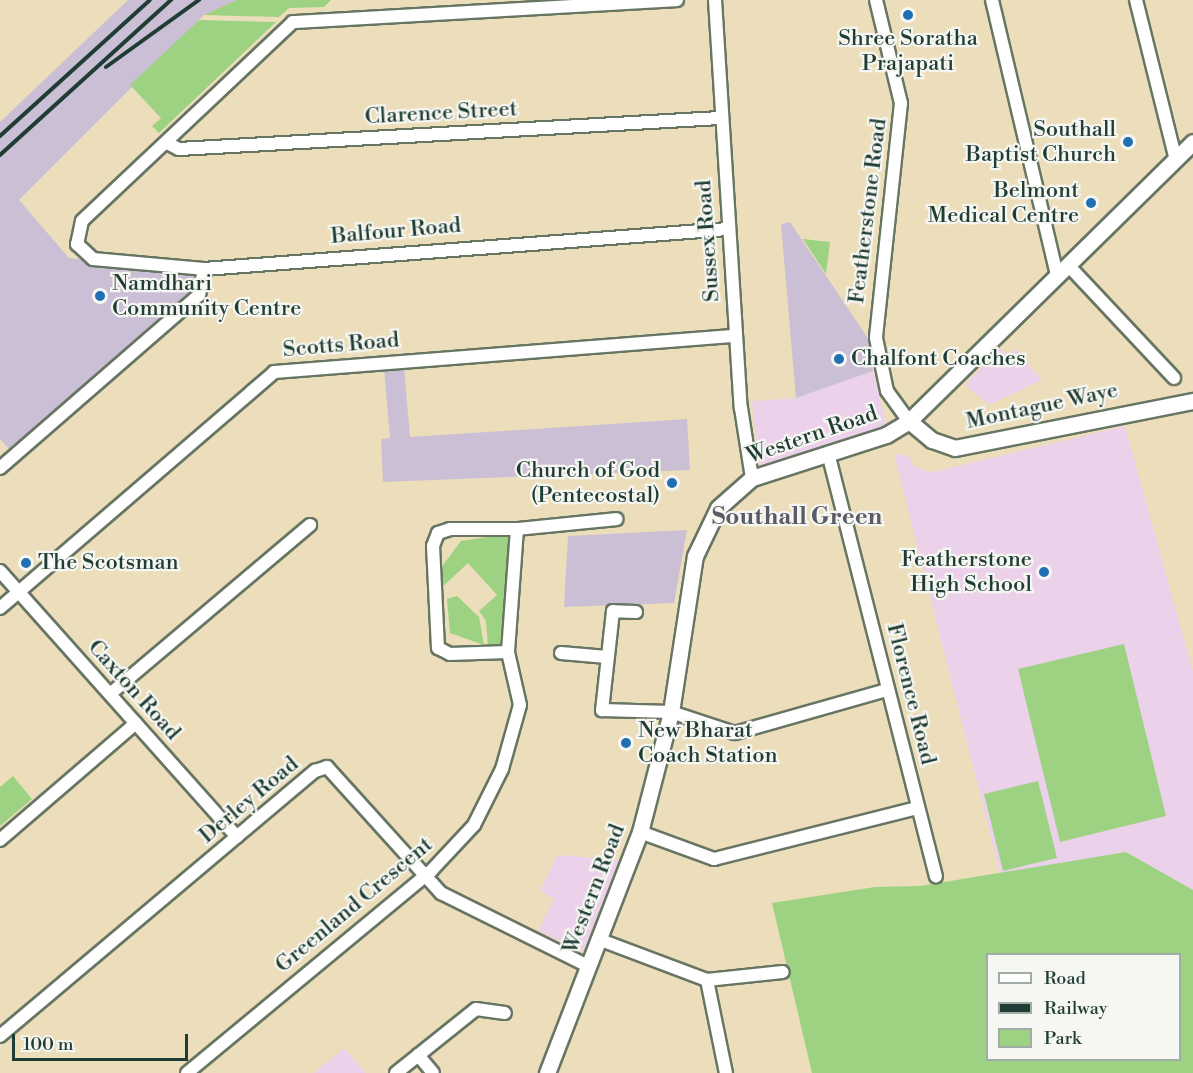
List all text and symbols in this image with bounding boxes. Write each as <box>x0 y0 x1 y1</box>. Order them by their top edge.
marker: Shree Soratha Prajapati <box>901 8 915 22</box>
place label: Shree Soratha Prajapati <box>838 25 978 76</box>
street label: Clarence Street <box>364 96 518 130</box>
place label: Southall Baptist Church <box>965 116 1116 168</box>
street label: Featherstone Road <box>844 117 892 305</box>
marker: Southall Baptist Church <box>1121 135 1135 149</box>
place label: Belmont Medical Centre <box>928 177 1079 228</box>
street label: Sussex Road <box>691 179 725 303</box>
marker: Belmont Medical Centre <box>1084 196 1098 210</box>
street label: Balfour Road <box>330 212 462 250</box>
place label: Namdhari Community Centre <box>112 270 301 322</box>
marker: Namdhari Community Centre <box>93 289 107 303</box>
street label: Scotts Road <box>282 327 400 363</box>
place label: Chalfont Coaches <box>851 346 1026 372</box>
marker: Chalfont Coaches <box>832 352 846 366</box>
street label: Montague Waye <box>964 377 1120 435</box>
street label: Western Road <box>743 400 881 470</box>
place label: Church of God (Pentecostal) <box>516 457 660 508</box>
marker: Church of God (Pentecostal) <box>665 476 679 490</box>
district label: Southall Green <box>712 504 882 532</box>
place label: Featherstone High School <box>901 546 1032 598</box>
place label: The Scotsman <box>38 550 179 576</box>
marker: The Scotsman <box>19 556 33 570</box>
marker: Featherstone High School <box>1037 565 1051 579</box>
street label: Florence Road <box>881 621 941 767</box>
street label: Caxton Road <box>82 634 186 746</box>
place label: New Bharat Coach Station <box>638 717 778 768</box>
marker: New Bharat Coach Station <box>619 736 633 750</box>
street label: Derley Road <box>194 751 304 849</box>
street label: Western Road <box>557 820 631 958</box>
street label: Greenland Crescent <box>270 832 438 978</box>
legend <box>986 953 1181 1061</box>
text: Road <box>1044 967 1086 990</box>
text: Railway <box>1044 997 1107 1020</box>
scale bar <box>15 1022 190 1060</box>
text: Park <box>1044 1027 1081 1050</box>
text: 100 m <box>23 1033 74 1056</box>

